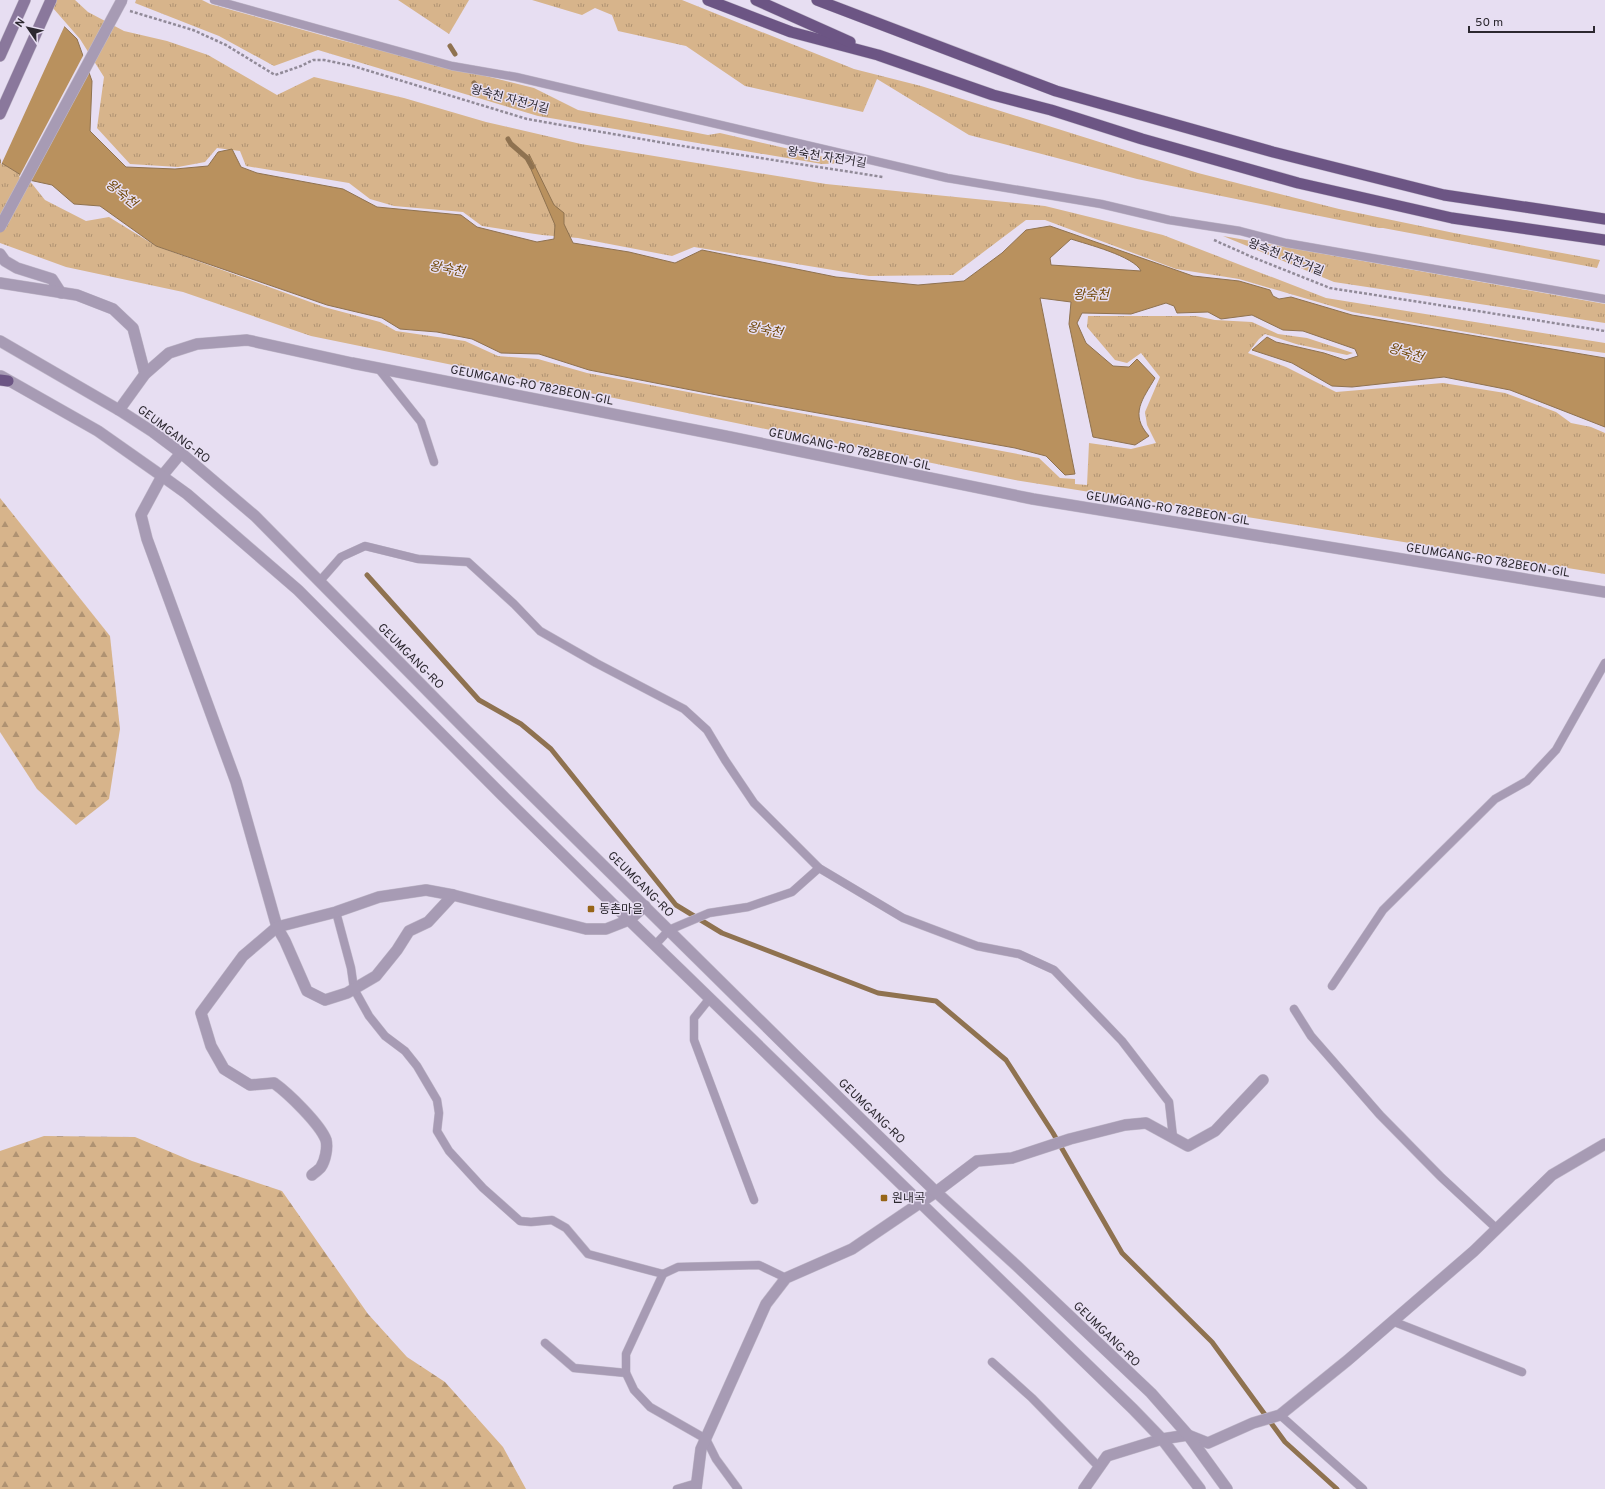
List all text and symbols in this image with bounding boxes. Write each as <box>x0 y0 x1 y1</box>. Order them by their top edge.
north arrow <box>8 8 48 48</box>
scale bar <box>1469 8 1594 34</box>
text: 50 m <box>1475 15 1503 31</box>
text: N <box>13 16 29 30</box>
street label: 왕숙천 자전거길 <box>469 82 551 118</box>
street label: 왕숙천 자전거길 <box>786 144 868 172</box>
water label: 왕숙천 <box>102 177 141 213</box>
street label: 왕숙천 자전거길 <box>1245 236 1326 280</box>
water label: 왕숙천 <box>427 259 467 281</box>
water label: 왕숙천 <box>1073 288 1110 304</box>
water label: 왕숙천 <box>745 320 785 342</box>
water label: 왕숙천 <box>1386 341 1426 367</box>
street label: GEUMGANG-RO 782BEON-GIL <box>449 362 615 410</box>
street label: GEUMGANG-RO <box>134 402 213 467</box>
street label: GEUMGANG-RO 782BEON-GIL <box>767 425 933 475</box>
street label: GEUMGANG-RO 782BEON-GIL <box>1085 488 1251 530</box>
street label: GEUMGANG-RO 782BEON-GIL <box>1405 540 1571 582</box>
street label: GEUMGANG-RO <box>374 620 447 693</box>
street label: GEUMGANG-RO <box>604 848 677 921</box>
place label: 동촌마을 <box>599 902 643 918</box>
marker: 동촌마을 <box>586 904 596 914</box>
street label: GEUMGANG-RO <box>834 1076 908 1148</box>
place label: 원내곡 <box>892 1191 925 1207</box>
marker: 원내곡 <box>879 1193 889 1203</box>
street label: GEUMGANG-RO <box>1069 1299 1143 1371</box>

